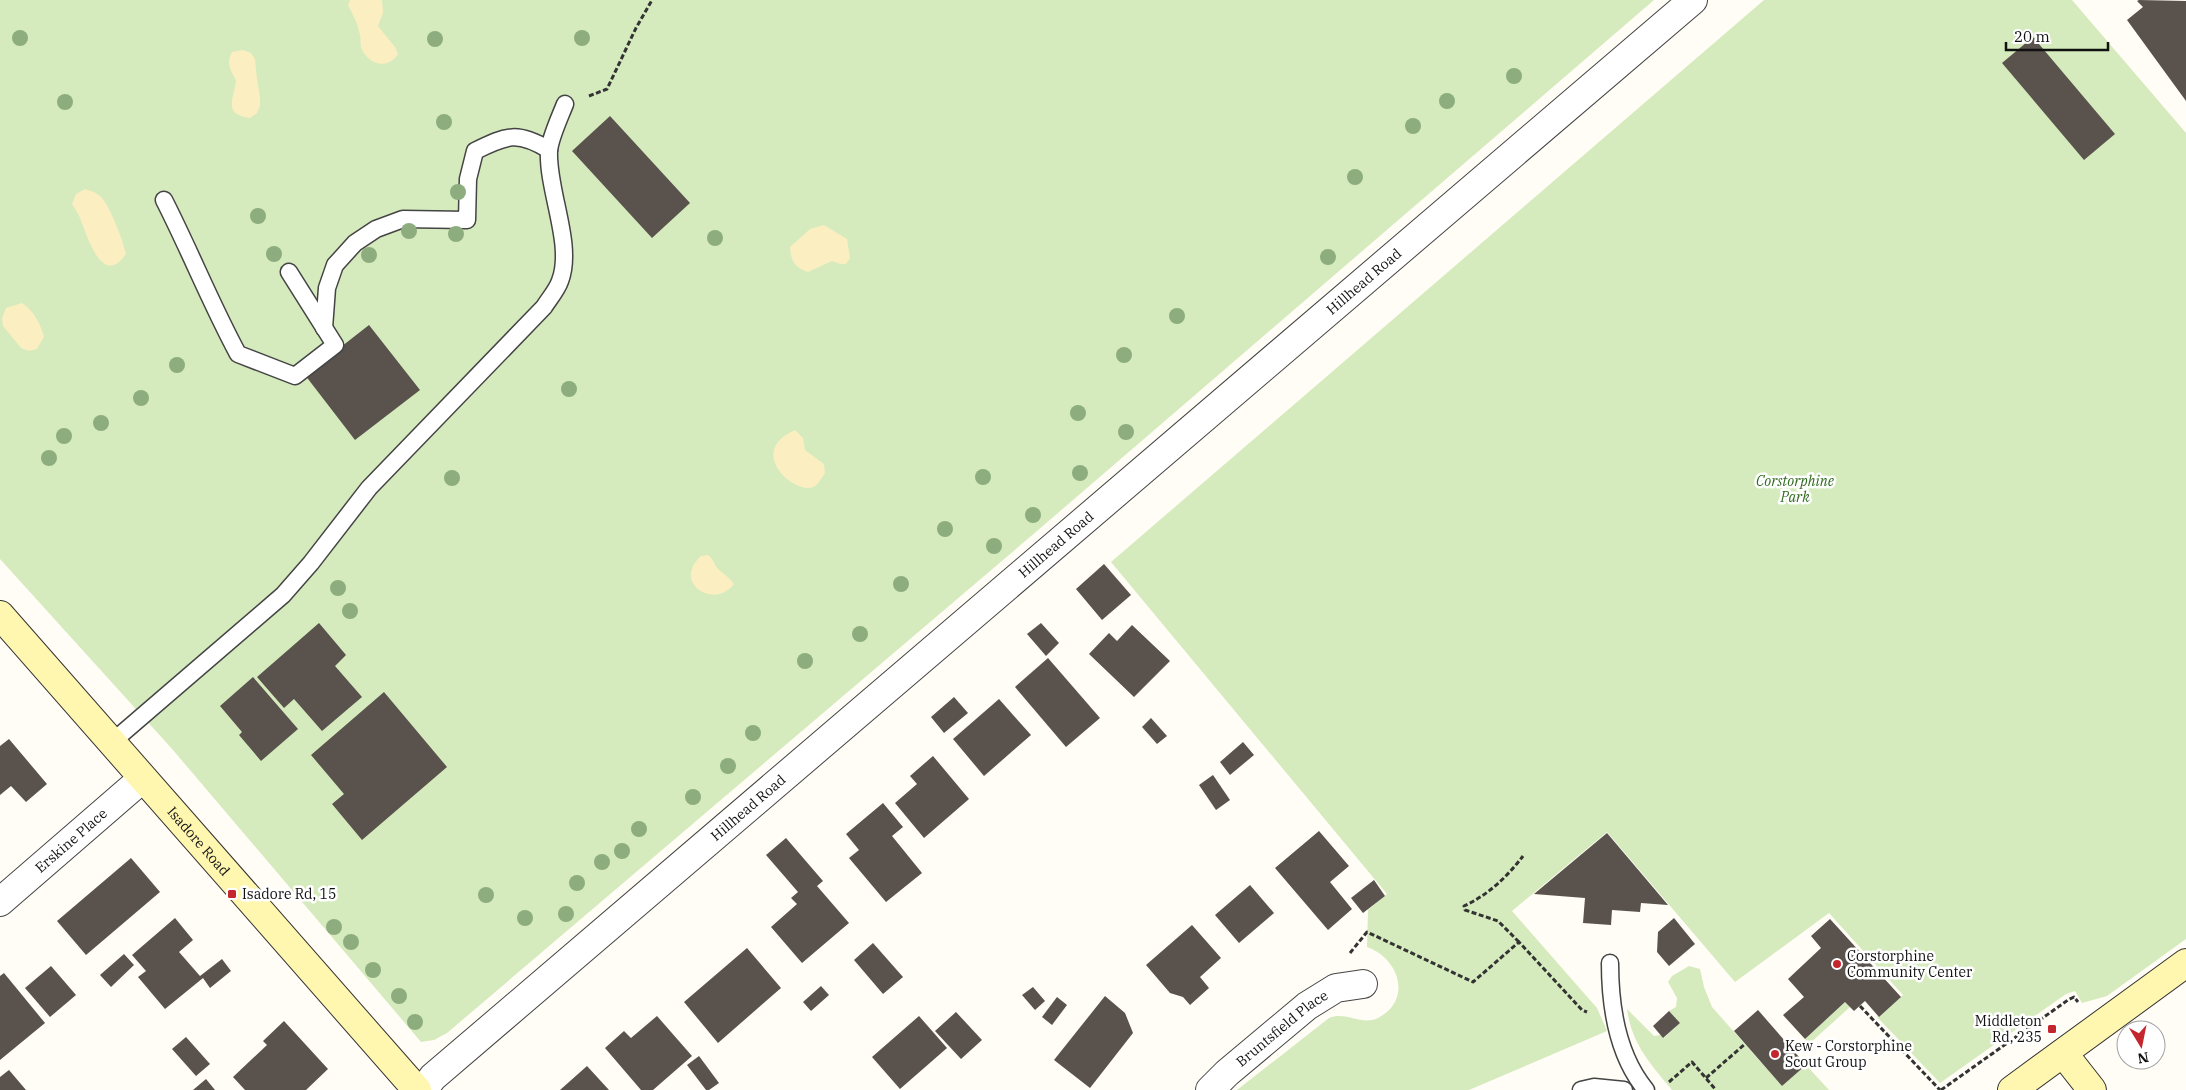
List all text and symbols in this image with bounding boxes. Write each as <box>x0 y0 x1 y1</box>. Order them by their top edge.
scale bar <box>2006 20 2108 52</box>
text: 20 m <box>2014 27 2050 46</box>
street label: Hillhead Road <box>1323 244 1405 318</box>
park label: Corstorphine Park <box>1756 472 1835 506</box>
street label: Hillhead Road <box>1015 507 1098 582</box>
street label: Hillhead Road <box>707 770 790 845</box>
street label: Isadore Road <box>163 803 234 880</box>
street label: Erskine Place <box>31 804 111 877</box>
place label: Isadore Rd, 15 <box>242 885 336 903</box>
marker: Isadore Rd, 15 <box>226 888 238 900</box>
place label: Corstorphine Community Center <box>1847 947 1973 981</box>
marker: Corstorphine Community Center <box>1831 958 1843 970</box>
street label: Bruntsfield Place <box>1232 986 1331 1071</box>
place label: Middleton Rd, 235 <box>1975 1012 2042 1046</box>
north arrow <box>2116 1020 2166 1070</box>
marker: Middleton Rd, 235 <box>2046 1023 2058 1035</box>
place label: Kew - Corstorphine Scout Group <box>1785 1037 1912 1071</box>
marker: Kew - Corstorphine Scout Group <box>1769 1048 1781 1060</box>
text: N <box>2136 1048 2150 1068</box>

